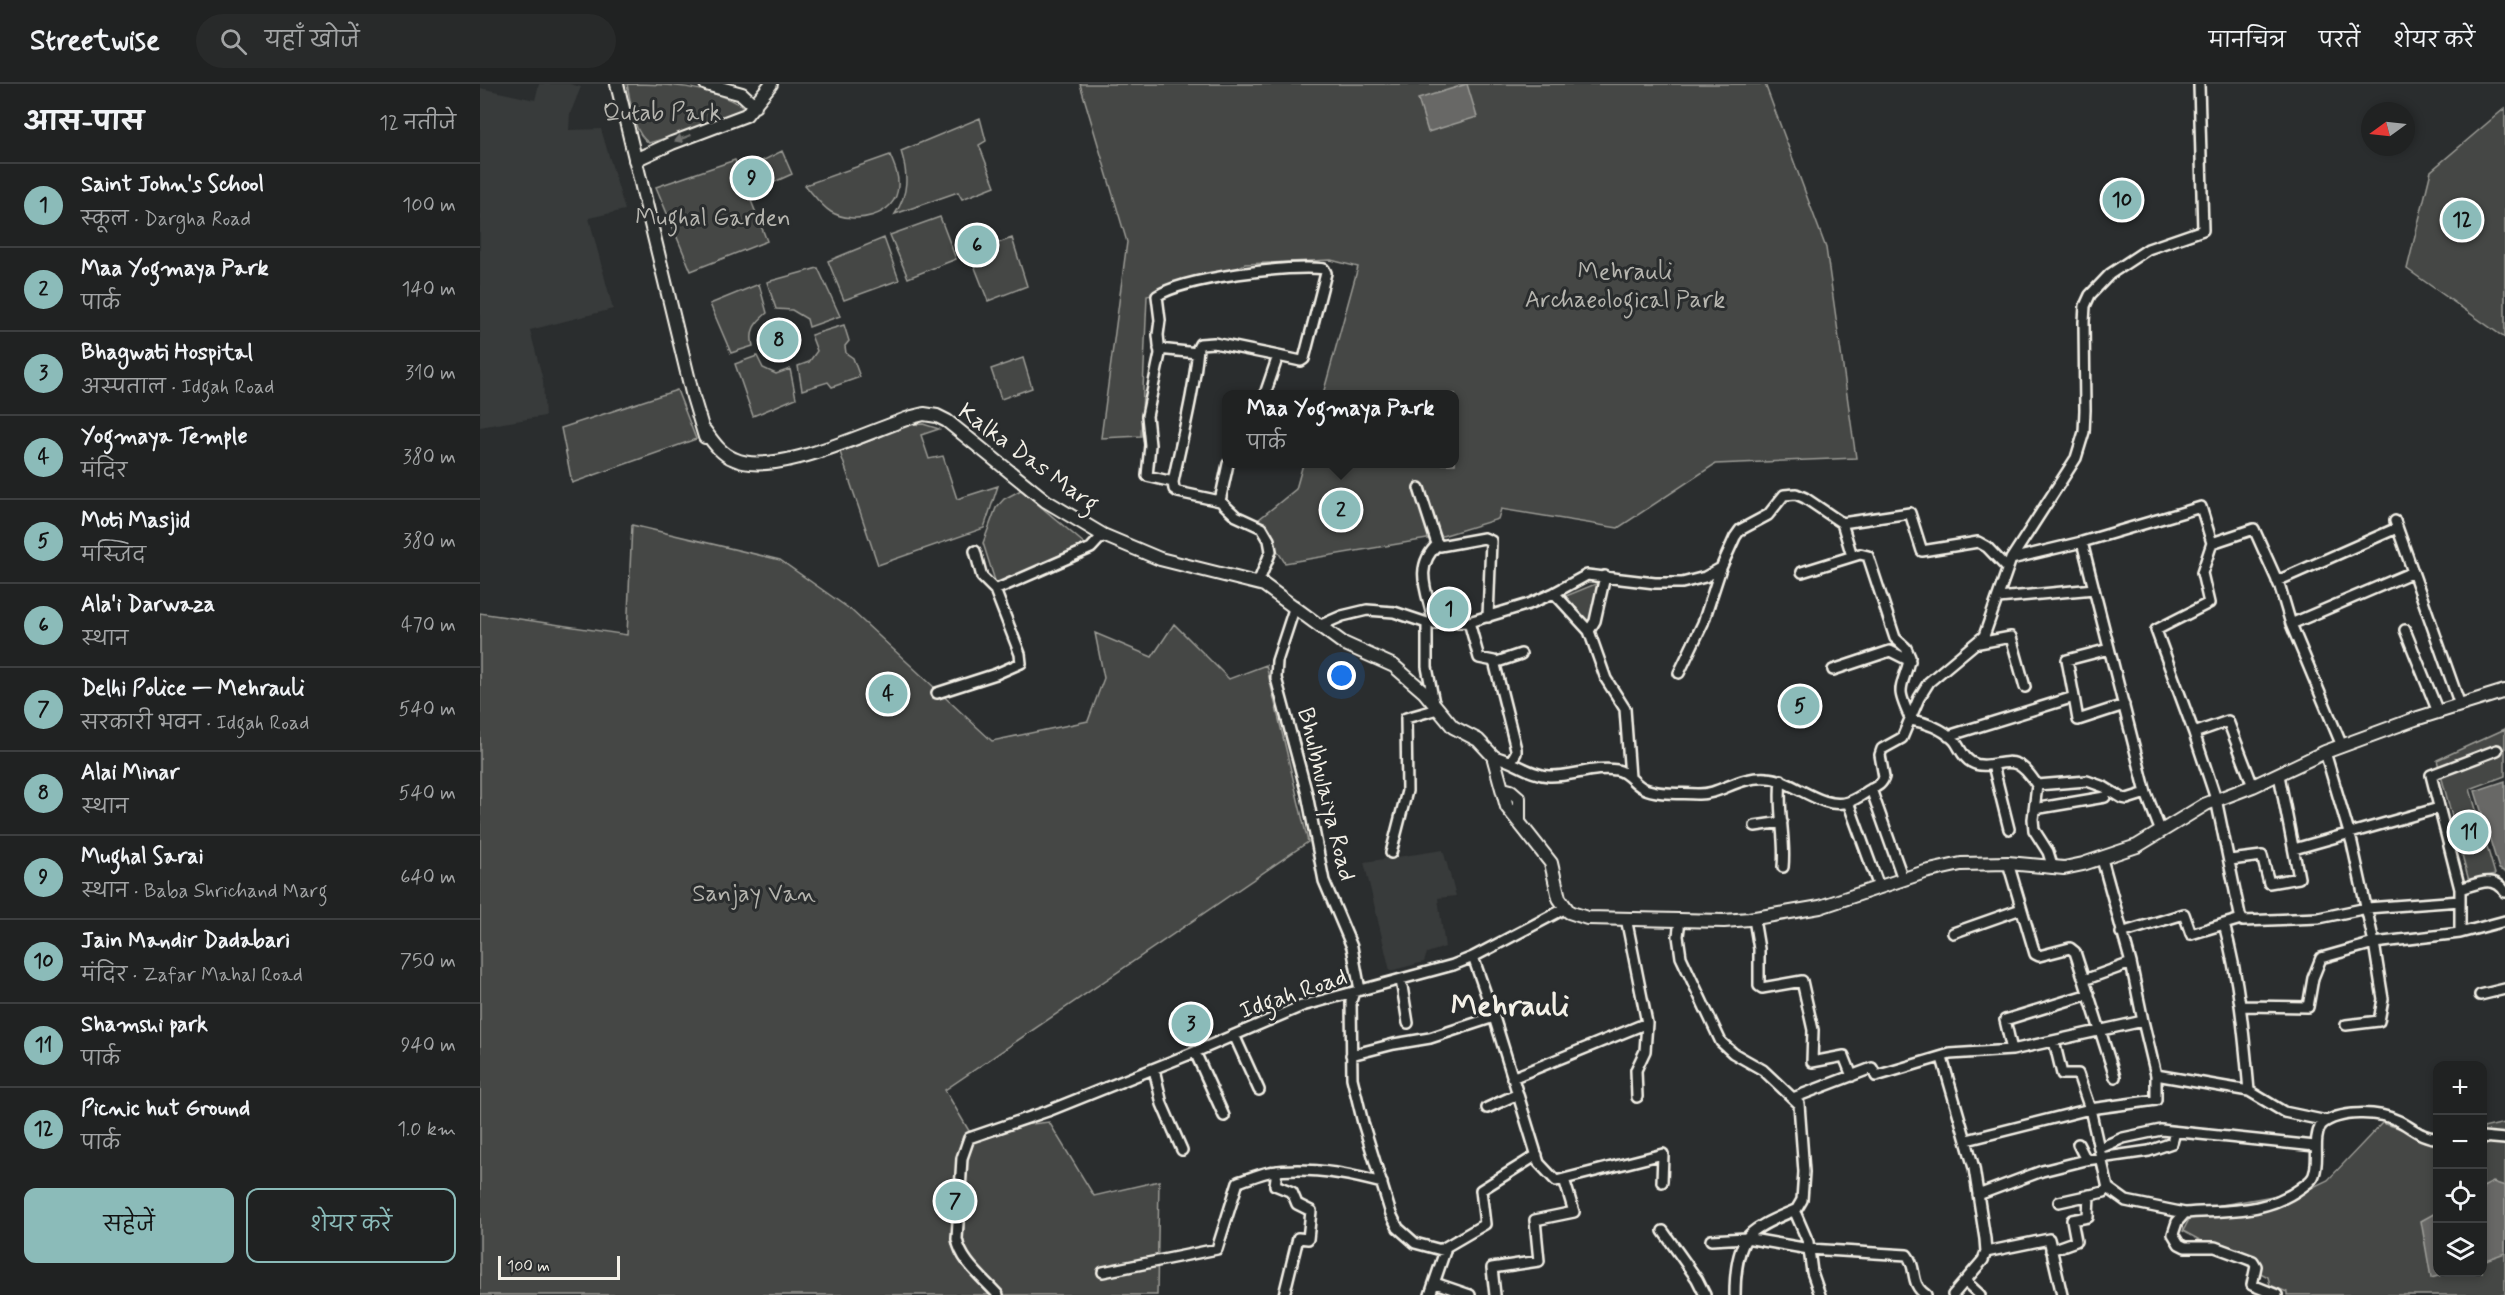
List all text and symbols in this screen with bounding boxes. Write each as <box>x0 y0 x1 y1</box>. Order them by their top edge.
search box <box>196 14 616 68</box>
text: Streetwise <box>30 23 160 60</box>
icon: search <box>217 25 250 58</box>
text: यहाँ खोजें <box>265 27 360 55</box>
text: मानचित्र <box>2209 27 2286 55</box>
text: परतें <box>2319 27 2360 55</box>
text: शेयर करें <box>2393 27 2475 55</box>
park label: Qutab Park <box>603 98 721 129</box>
north arrow <box>2361 102 2415 156</box>
text: आस-पास <box>24 106 144 140</box>
text: 12 नतीजे <box>379 110 456 137</box>
one-way arrow <box>674 133 692 143</box>
pin: 9 <box>732 156 772 200</box>
text: Saint John's School <box>81 171 264 199</box>
pin: 10 <box>2102 178 2142 222</box>
text: 1 <box>39 192 48 219</box>
text: 100 m <box>402 192 456 219</box>
pin: 12 <box>2442 198 2482 242</box>
park label: Mughal Garden <box>635 203 791 237</box>
text: स्कूल · Dargha Road <box>81 206 251 233</box>
pin: 6 <box>958 222 996 268</box>
text: Maa Yogmaya Park <box>81 255 269 283</box>
park label: Mehrauli Archaeological Park <box>1525 257 1725 319</box>
text: 2 <box>39 276 48 303</box>
text: 140 m <box>402 276 456 303</box>
text: पार्क <box>81 290 120 317</box>
pin: 8 <box>760 318 798 362</box>
text: Bhagwati Hospital <box>81 339 253 367</box>
text: 3 <box>39 360 48 387</box>
text: 310 m <box>405 360 456 387</box>
text: अस्पताल · Idgah Road <box>81 374 274 401</box>
popup <box>1222 390 1459 468</box>
text: Maa Yogmaya Park <box>1247 395 1434 423</box>
street label: Kalka Das Marg <box>950 397 1105 522</box>
text: Yogmaya Temple <box>81 423 248 451</box>
text: पार्क <box>1247 430 1286 457</box>
text: 4 <box>38 444 49 471</box>
text: 380 m <box>403 444 456 471</box>
text: मंदिर <box>81 458 127 485</box>
pin: 2 <box>1322 488 1360 532</box>
text: Moti Masjid <box>81 507 190 535</box>
text: 5 <box>38 528 50 555</box>
text: 380 m <box>403 528 456 555</box>
text: मस्जिद <box>81 542 146 569</box>
pin: 1 <box>1430 586 1468 632</box>
text: Ala'i Darwaza <box>81 591 215 619</box>
text: 6 <box>38 612 49 639</box>
text: 470 m <box>401 612 456 639</box>
text: स्थान <box>81 626 128 653</box>
your location <box>1327 661 1356 690</box>
pin: 4 <box>868 672 908 716</box>
text: Delhi Police — Mehrauli <box>81 675 305 703</box>
pin: 5 <box>1780 684 1820 728</box>
text: 7 <box>37 696 50 723</box>
text: 540 m <box>399 696 456 723</box>
street label: Bhulbhulaiya Road <box>1289 704 1362 884</box>
text: सरकारी भवन · Idgah Road <box>81 710 309 737</box>
text: Alai Minar <box>81 759 180 787</box>
text: 8 <box>38 780 49 807</box>
text: 540 m <box>399 780 456 807</box>
text: स्थान <box>81 794 128 821</box>
pin: 11 <box>2450 810 2488 855</box>
text: Mughal Sarai <box>81 843 204 871</box>
text: 9 <box>39 864 48 891</box>
text: 640 m <box>400 864 456 891</box>
text: स्थान · Baba Shrichand Marg <box>81 878 328 905</box>
park label: Sanjay Van <box>692 879 816 910</box>
text: Jain Mandir Dadabari <box>81 927 290 955</box>
text: 10 <box>33 948 54 975</box>
text: 750 m <box>400 948 456 975</box>
text: मंदिर · Zafar Mahal Road <box>81 962 303 989</box>
street label: Idgah Road <box>1236 962 1352 1030</box>
district label: Mehrauli <box>1451 987 1569 1026</box>
pin: 3 <box>1172 1002 1210 1046</box>
text: Shamshi park <box>81 1011 208 1039</box>
text: 11 <box>35 1032 52 1059</box>
text: 940 m <box>401 1032 456 1059</box>
text: पार्क <box>81 1046 120 1073</box>
map controls <box>2433 1061 2487 1277</box>
button: + <box>2433 1061 2487 1115</box>
text: Picnic hut Ground <box>81 1095 250 1123</box>
button: − <box>2433 1115 2487 1169</box>
text: 12 <box>34 1116 53 1143</box>
text: 1.0 km <box>397 1116 456 1143</box>
text: पार्क <box>81 1130 120 1157</box>
button: locate <box>2433 1169 2487 1223</box>
pin: 7 <box>936 1178 974 1224</box>
button: सहेजें <box>24 1188 234 1263</box>
button: शेयर करें <box>246 1188 456 1263</box>
button: layers <box>2433 1223 2487 1277</box>
scale bar <box>498 1253 620 1280</box>
text: 100 m <box>507 1256 550 1277</box>

